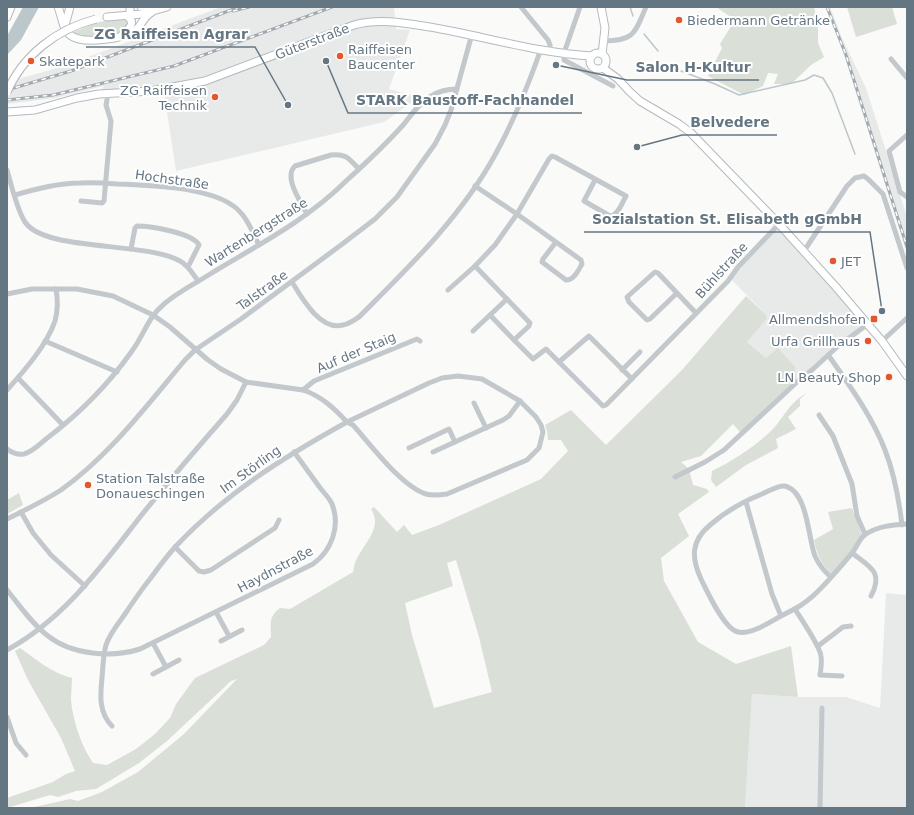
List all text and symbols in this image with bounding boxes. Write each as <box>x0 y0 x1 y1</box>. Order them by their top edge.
place label: Biedermann Getränke <box>687 13 830 28</box>
marker: Biedermann Getränke <box>674 15 684 25</box>
street label: Güterstraße <box>273 20 351 62</box>
callout: ZG Raiffeisen Agrar <box>86 21 255 47</box>
text: ZG Raiffeisen Agrar <box>94 26 248 42</box>
place label: Raiffeisen Baucenter <box>348 42 416 72</box>
marker: Raiffeisen Baucenter <box>335 51 345 61</box>
place label: Skatepark <box>39 54 105 69</box>
callout: Salon H-Kultur <box>627 54 759 80</box>
marker: Skatepark <box>26 56 36 66</box>
text: Salon H-Kultur <box>635 59 751 75</box>
place label: ZG Raiffeisen Technik <box>120 83 207 113</box>
callout: STARK Baustoff-Fachhandel <box>348 87 582 113</box>
marker: ZG Raiffeisen Technik <box>210 92 220 102</box>
text: STARK Baustoff-Fachhandel <box>356 92 574 108</box>
callout: Belvedere <box>682 109 777 135</box>
text: Belvedere <box>690 114 770 130</box>
street label: Hochstraße <box>134 167 210 192</box>
street label: Wartenbergstraße <box>202 195 310 270</box>
callout: Sozialstation St. Elisabeth gGmbH <box>584 206 870 232</box>
text: Sozialstation St. Elisabeth gGmbH <box>592 211 862 227</box>
street label: Bühlstraße <box>692 239 750 302</box>
place label: JET <box>840 254 861 269</box>
marker: JET <box>828 256 838 266</box>
street label: Talstraße <box>233 267 290 314</box>
place label: Allmendshofen <box>769 312 866 327</box>
marker: Allmendshofen <box>869 314 879 324</box>
street label: Auf der Staig <box>314 329 398 376</box>
place label: Urfa Grillhaus <box>771 334 860 349</box>
marker: Urfa Grillhaus <box>863 336 873 346</box>
place label: LN Beauty Shop <box>777 370 881 385</box>
marker: LN Beauty Shop <box>884 372 894 382</box>
street label: Im Störling <box>217 442 283 496</box>
place label: Station Talstraße Donaueschingen <box>96 471 205 501</box>
marker: Station Talstraße Donaueschingen <box>83 480 93 490</box>
street label: Haydnstraße <box>235 543 316 596</box>

